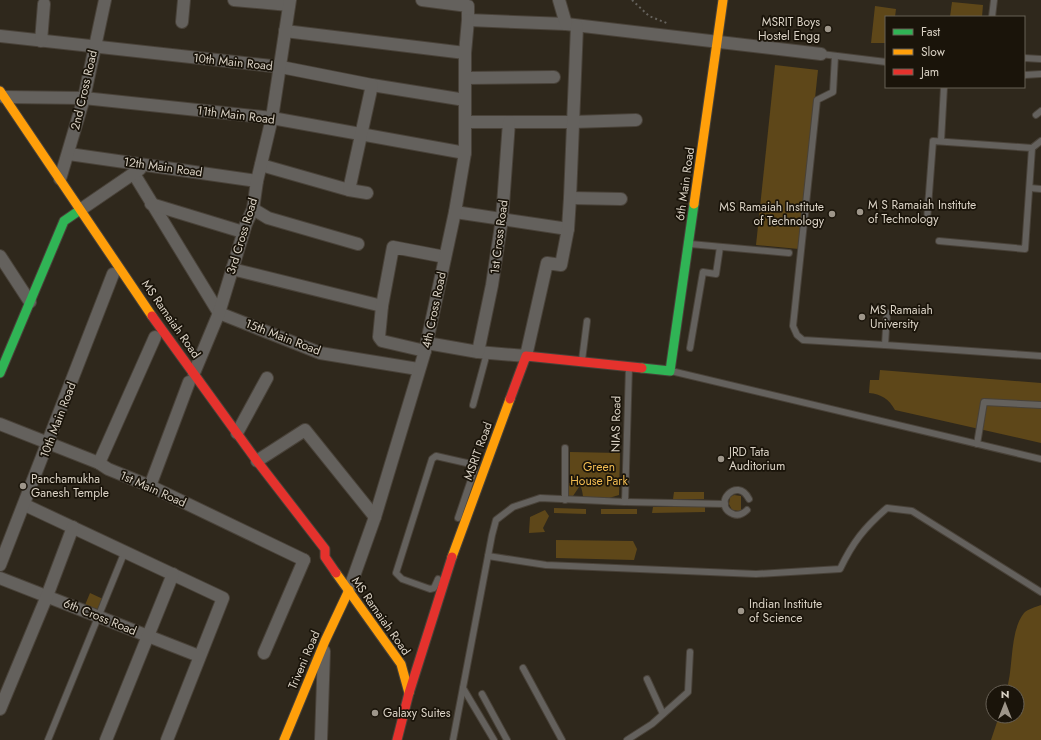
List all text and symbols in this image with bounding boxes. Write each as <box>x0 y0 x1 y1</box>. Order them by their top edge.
place label: MSRIT Boys Hostel Engg <box>758 13 820 45</box>
legend <box>885 16 1025 88</box>
text: Fast <box>921 23 940 41</box>
marker: MSRIT Boys Hostel Engg <box>823 24 833 34</box>
text: Slow <box>921 43 946 61</box>
street label: 2nd Cross Road <box>66 48 102 132</box>
street label: 10th Main Road <box>192 49 274 75</box>
text: Jam <box>919 63 939 81</box>
street label: 11th Main Road <box>196 101 276 129</box>
street label: 6th Main Road <box>671 146 699 222</box>
street label: 12th Main Road <box>122 153 204 181</box>
street label: 3rd Cross Road <box>222 196 262 276</box>
place label: M S Ramaiah Institute of Technology <box>868 196 976 228</box>
place label: MS Ramaiah Institute of Technology <box>719 198 825 230</box>
street label: 1st Cross Road <box>486 199 512 275</box>
marker: M S Ramaiah Institute of Technology <box>855 207 865 217</box>
marker: MS Ramaiah Institute of Technology <box>827 209 837 219</box>
street label: 4th Cross Road <box>417 270 451 350</box>
street label: MS Ramaiah Road <box>137 276 205 362</box>
place label: MS Ramaiah University <box>870 301 933 333</box>
marker: MS Ramaiah University <box>857 312 867 322</box>
street label: 15th Main Road <box>243 314 323 360</box>
street label: 10th Main Road <box>35 380 81 460</box>
street label: NIAS Road <box>607 396 625 452</box>
street label: MSRIT Road <box>459 419 497 483</box>
place label: JRD Tata Auditorium <box>727 443 785 475</box>
marker: JRD Tata Auditorium <box>716 454 726 464</box>
park label: Green House Park <box>570 458 628 490</box>
street label: 1st Main Road <box>117 466 189 512</box>
place label: Panchamukha Ganesh Temple <box>31 470 109 502</box>
marker: Panchamukha Ganesh Temple <box>18 481 28 491</box>
street label: MS Ramaiah Road <box>347 573 415 659</box>
street label: 6th Cross Road <box>61 594 139 640</box>
place label: Indian Institute of Science <box>749 595 822 627</box>
marker: Indian Institute of Science <box>736 606 746 616</box>
street label: Triveni Road <box>284 628 324 692</box>
north arrow <box>985 684 1025 724</box>
text: N <box>1001 686 1009 702</box>
place label: Galaxy Suites <box>383 704 451 722</box>
marker: Galaxy Suites <box>370 708 380 718</box>

